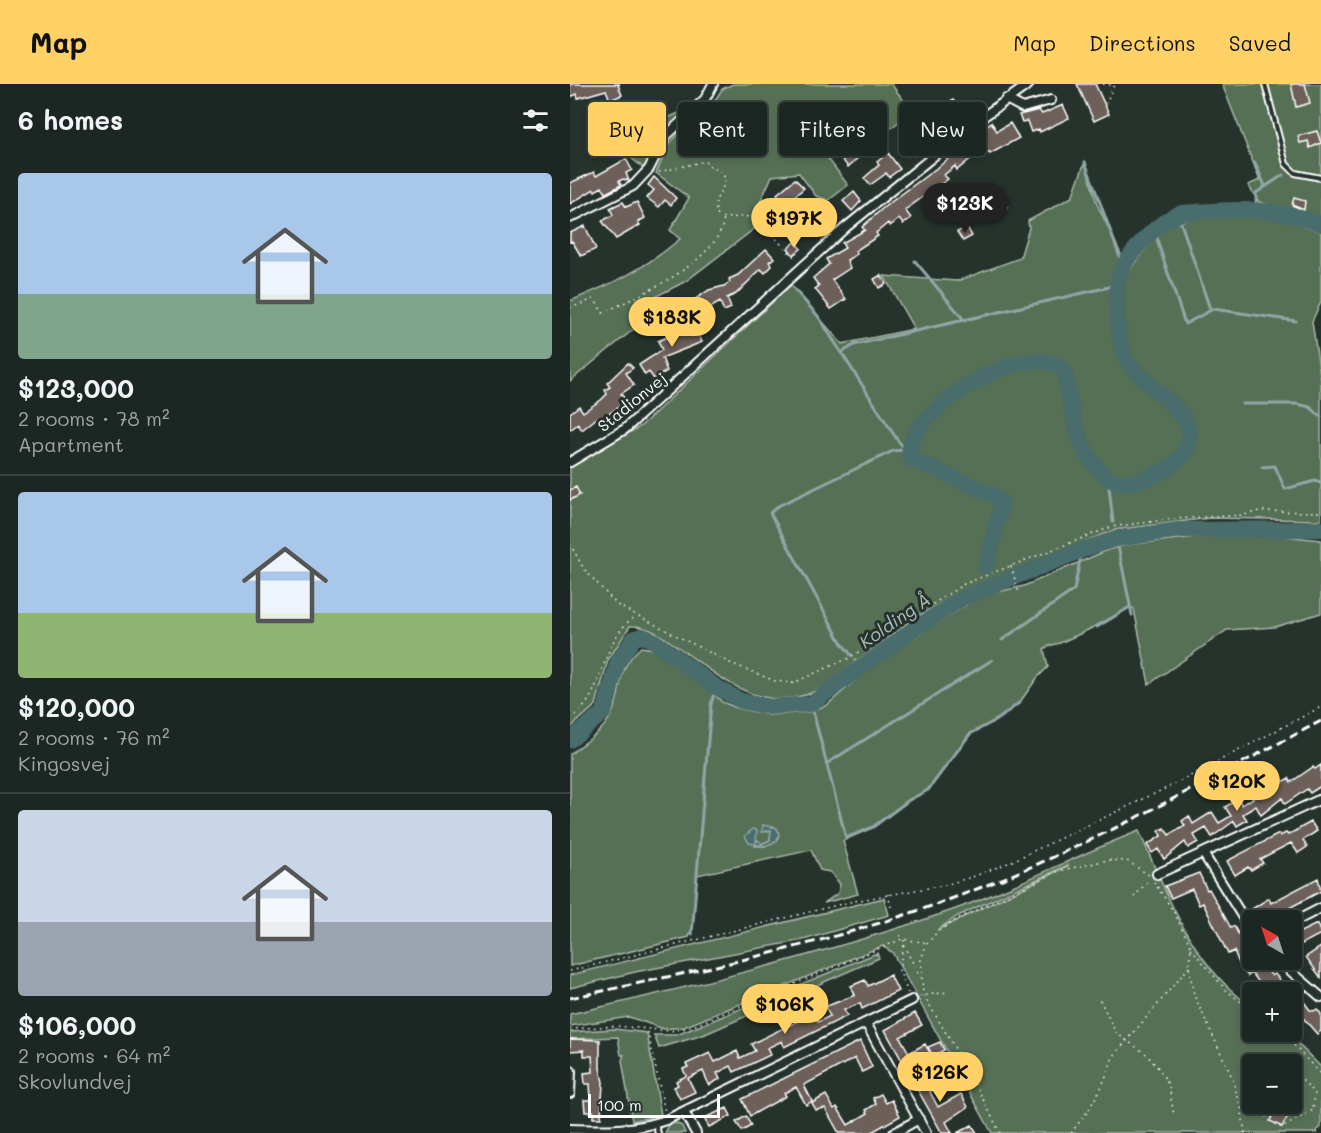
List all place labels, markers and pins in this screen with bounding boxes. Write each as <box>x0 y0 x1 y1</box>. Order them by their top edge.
pin: $123K <box>923 183 1007 234</box>
pin: $197K <box>752 198 836 249</box>
pin: $183K <box>630 297 714 348</box>
pin: $120K <box>1195 761 1279 812</box>
pin: $106K <box>743 984 827 1035</box>
pin: $126K <box>898 1052 982 1103</box>

